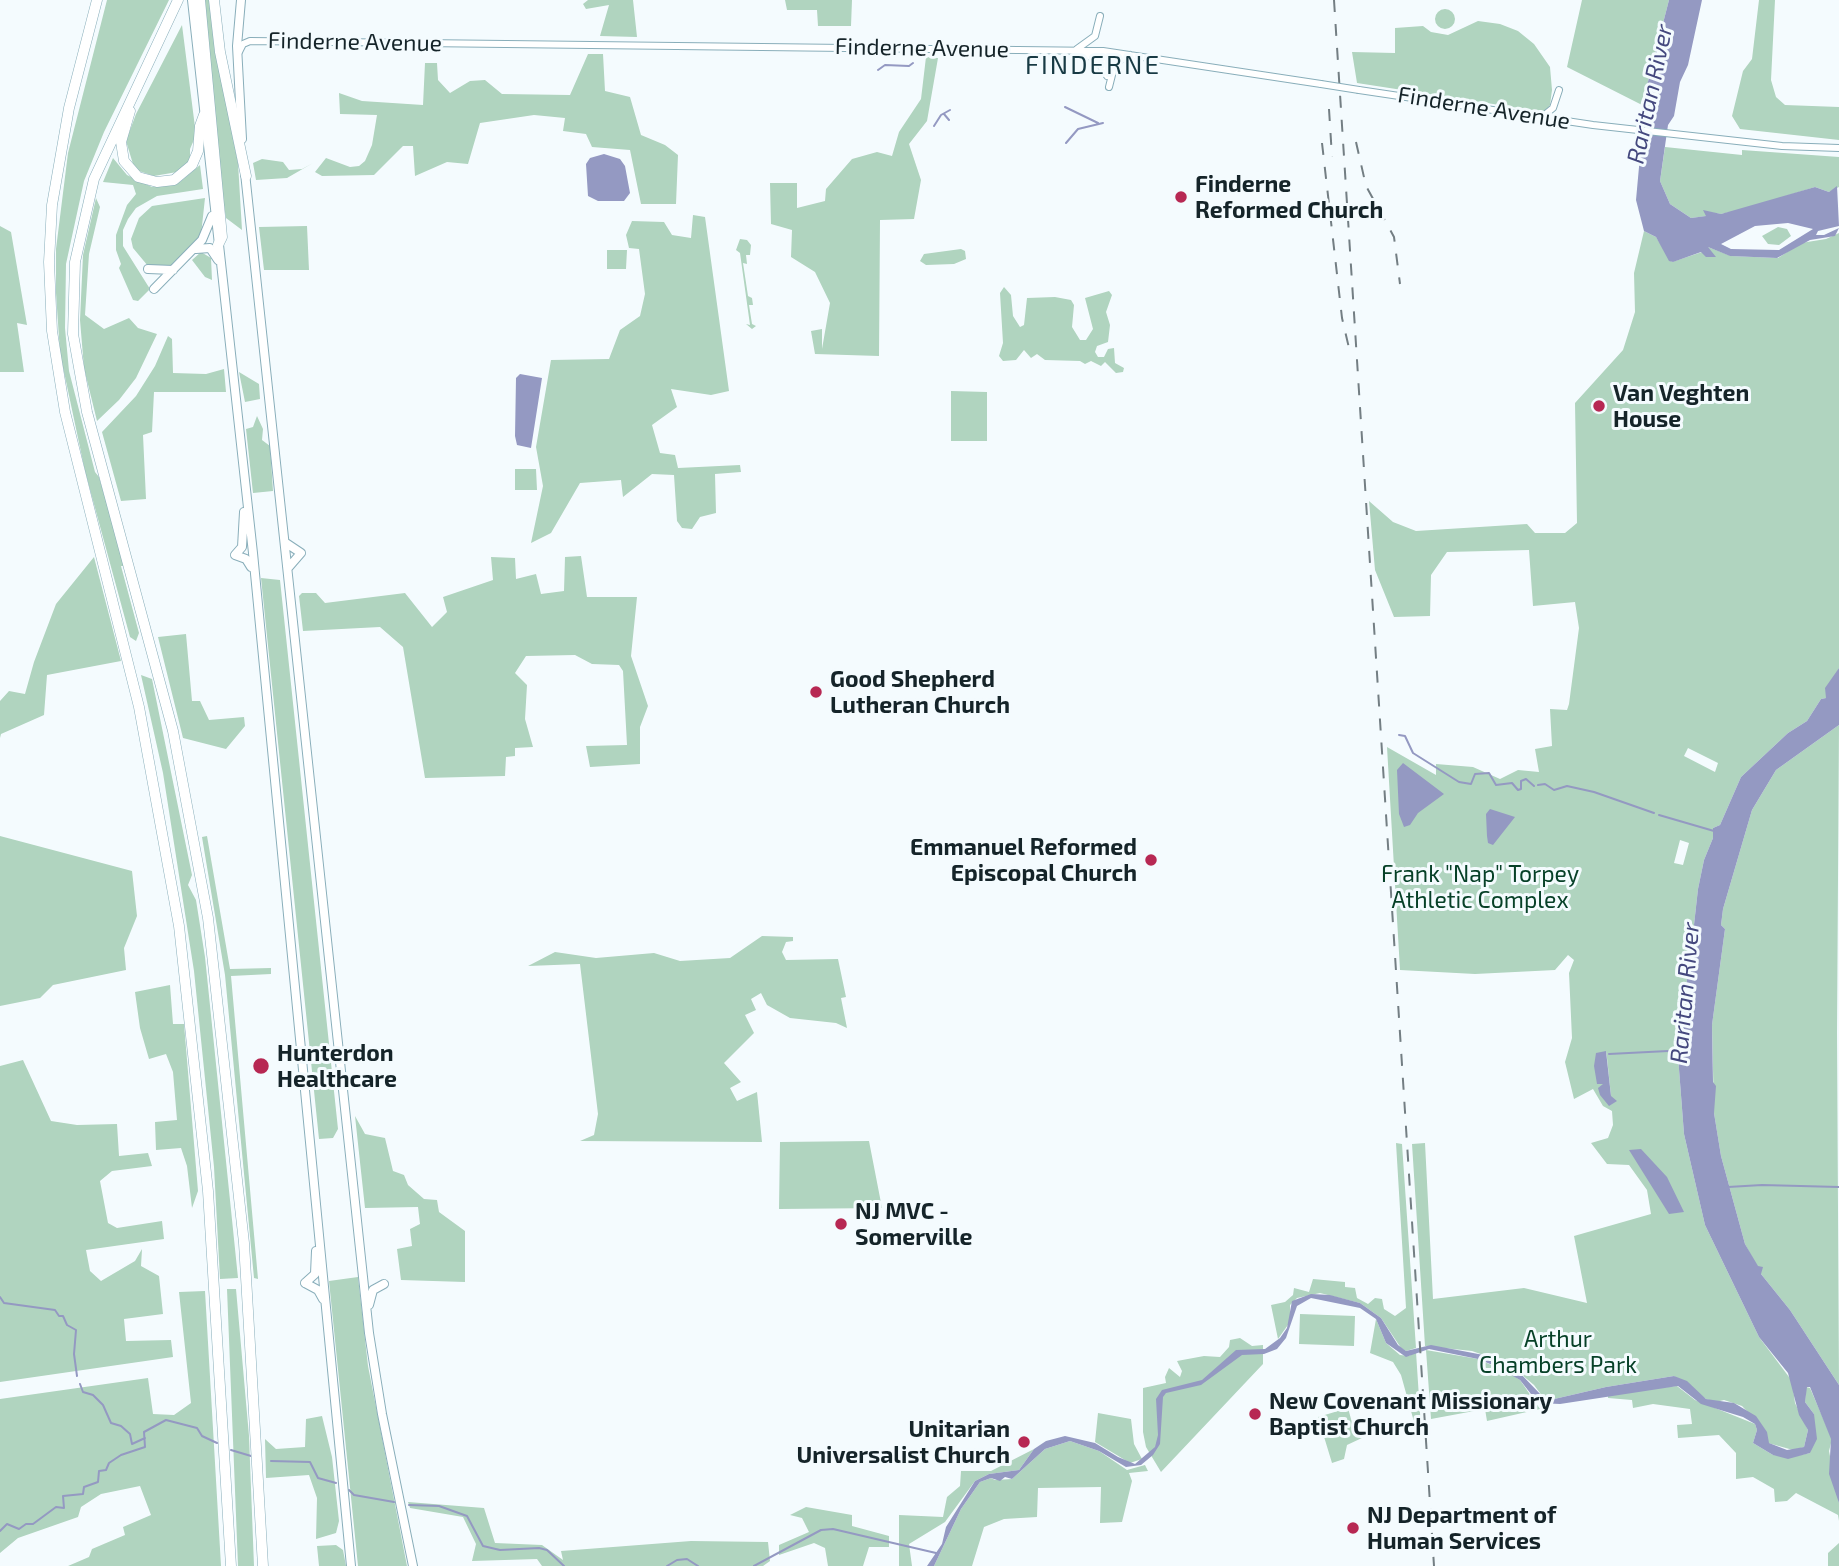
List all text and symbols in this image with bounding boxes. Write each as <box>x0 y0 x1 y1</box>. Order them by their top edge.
water label: Raritan River <box>1621 22 1679 166</box>
street label: Finderne Avenue <box>268 27 442 57</box>
street label: Finderne Avenue <box>835 33 1009 63</box>
district label: FINDERNE <box>1026 49 1160 81</box>
street label: Finderne Avenue <box>1396 81 1572 135</box>
place label: Finderne Reformed Church <box>1195 170 1383 224</box>
marker: Finderne Reformed Church <box>1173 189 1189 205</box>
place label: Van Veghten House <box>1613 379 1749 433</box>
marker: Van Veghten House <box>1591 398 1607 414</box>
place label: Good Shepherd Lutheran Church <box>830 665 1010 719</box>
marker: Good Shepherd Lutheran Church <box>808 684 824 700</box>
place label: Emmanuel Reformed Episcopal Church <box>910 833 1137 887</box>
marker: Emmanuel Reformed Episcopal Church <box>1143 852 1159 868</box>
park label: Frank "Nap" Torpey Athletic Complex <box>1381 860 1579 914</box>
water label: Raritan River <box>1664 921 1706 1065</box>
place label: Hunterdon Healthcare <box>277 1039 397 1093</box>
marker: Hunterdon Healthcare <box>251 1056 271 1076</box>
place label: NJ MVC - Somerville <box>855 1197 973 1251</box>
marker: NJ MVC - Somerville <box>833 1216 849 1232</box>
park label: Arthur Chambers Park <box>1479 1325 1637 1379</box>
place label: New Covenant Missionary Baptist Church <box>1269 1387 1552 1441</box>
marker: New Covenant Missionary Baptist Church <box>1247 1406 1263 1422</box>
place label: Unitarian Universalist Church <box>796 1415 1010 1469</box>
marker: Unitarian Universalist Church <box>1016 1434 1032 1450</box>
place label: NJ Department of Human Services <box>1367 1501 1556 1555</box>
marker: NJ Department of Human Services <box>1345 1520 1361 1536</box>

